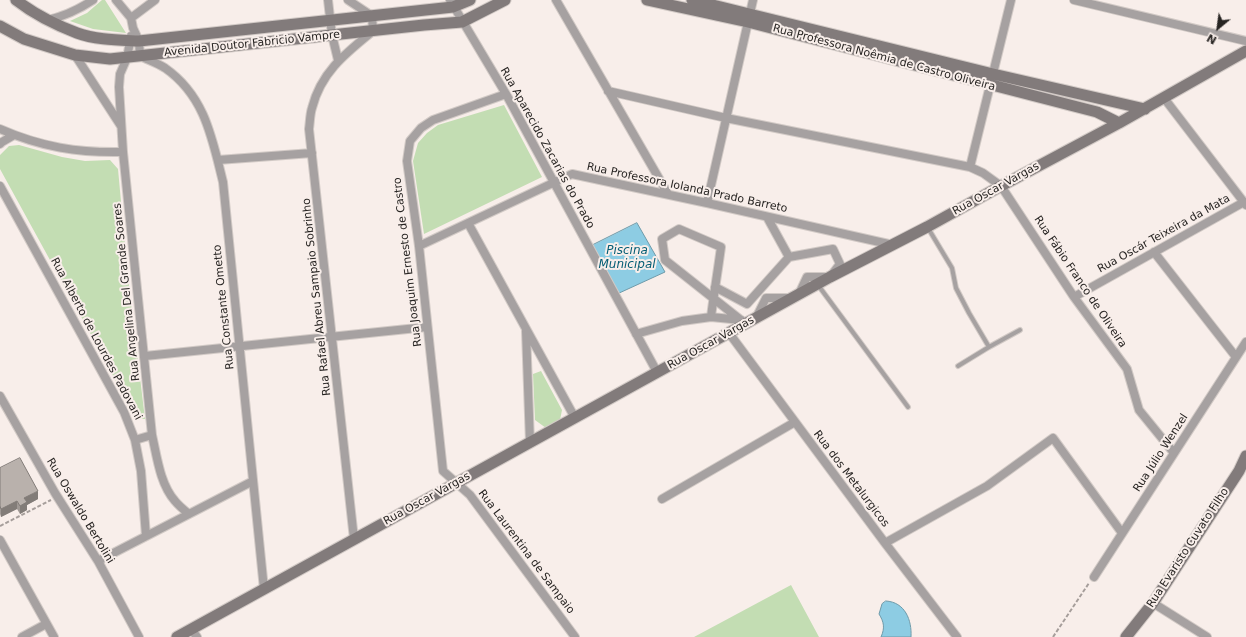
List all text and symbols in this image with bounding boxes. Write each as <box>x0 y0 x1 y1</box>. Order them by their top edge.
north arrow <box>1198 8 1238 48</box>
street label: Rua Professora Noêmia de Castro Oliveira <box>771 22 997 94</box>
street label: Avenida Doutor Fabricio Vampre <box>163 28 341 60</box>
text: N <box>1205 31 1219 47</box>
street label: Rua Aparecido Zacarias do Prado <box>497 65 597 231</box>
street label: Rua Professora Iolanda Prado Barreto <box>585 160 789 216</box>
street label: Rua Oscar Vargas <box>950 160 1042 218</box>
street label: Rua Joaquim Ernesto de Castro <box>391 177 425 347</box>
street label: Rua Oscár Teixeira da Mata <box>1095 192 1233 276</box>
street label: Rua Rafael Abreu Sampaio Sobrinho <box>300 197 334 397</box>
street label: Rua Angelina Del Grande Soares <box>111 202 143 382</box>
street label: Rua Fábio Franco de Oliveira <box>1031 214 1129 350</box>
street label: Rua Constante Ometto <box>211 244 237 370</box>
water label: Piscina Municipal <box>598 244 656 272</box>
street label: Rua Alberto de Lourdes Padovani <box>47 256 145 422</box>
street label: Rua Oscar Vargas <box>665 314 757 372</box>
street label: Rua Júlio Wenzel <box>1131 411 1191 495</box>
street label: Rua dos Metalurgicos <box>810 428 892 530</box>
street label: Rua Oswaldo Bertolini <box>43 456 117 566</box>
street label: Rua Oscar Vargas <box>381 470 473 528</box>
street label: Rua Evaristo Cuvato Filho <box>1144 486 1232 610</box>
street label: Rua Laurentina de Sampaio <box>475 487 577 617</box>

